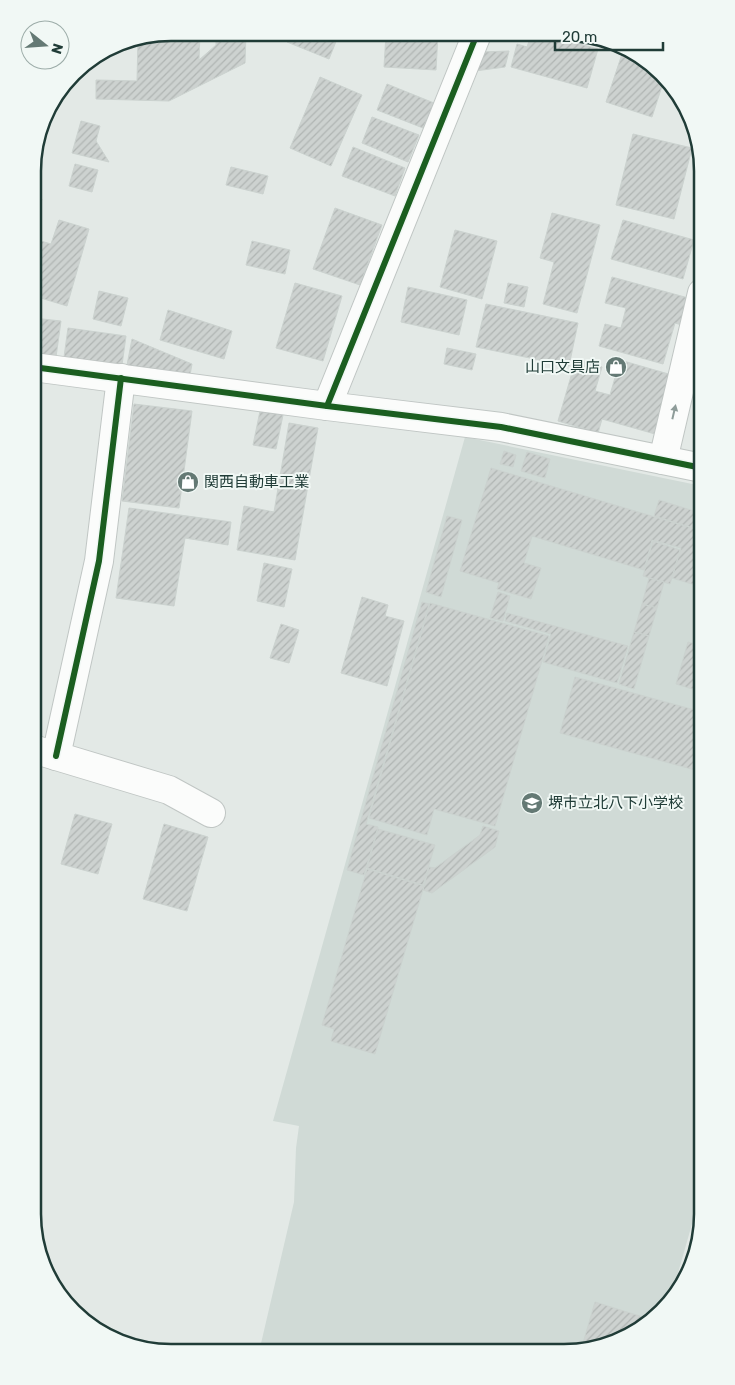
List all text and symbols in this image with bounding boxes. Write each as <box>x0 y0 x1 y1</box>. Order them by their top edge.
north arrow <box>20 20 70 70</box>
scale bar <box>555 20 662 52</box>
text: 20 m <box>562 28 597 46</box>
text: N <box>47 41 67 56</box>
shop icon: 山口文具店 <box>604 355 628 379</box>
place label: 山口文具店 <box>525 358 600 376</box>
one-way arrow <box>670 405 678 420</box>
shop icon: 関西自動車工業 <box>176 470 200 494</box>
place label: 関西自動車工業 <box>204 473 309 491</box>
school or university icon: 堺市立北八下小学校 <box>520 791 544 815</box>
place label: 堺市立北八下小学校 <box>548 794 683 812</box>

